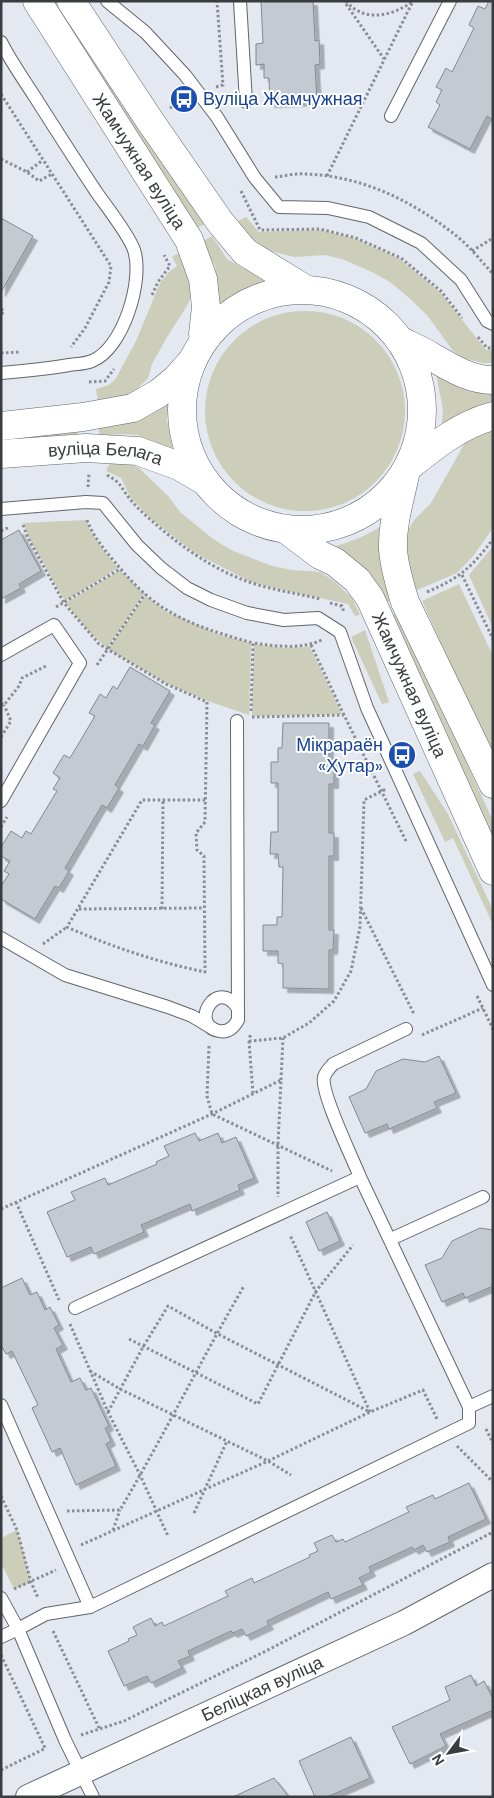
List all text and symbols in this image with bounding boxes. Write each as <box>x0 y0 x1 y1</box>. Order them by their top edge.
bus stop icon: Вуліца Жамчужная <box>169 84 199 114</box>
place label: Вуліца Жамчужная <box>203 87 363 111</box>
street label: Жамчужная вуліца <box>87 89 192 235</box>
street label: вуліца Белага <box>47 436 167 471</box>
street label: Жамчужная вуліца <box>366 608 453 762</box>
place label: Мікрараён «Хутар» <box>296 733 383 778</box>
bus stop icon: Мікрараён «Хутар» <box>387 740 417 770</box>
street label: Беліцкая вуліца <box>197 1650 328 1727</box>
north arrow <box>424 1728 474 1778</box>
text: N <box>428 1751 448 1769</box>

